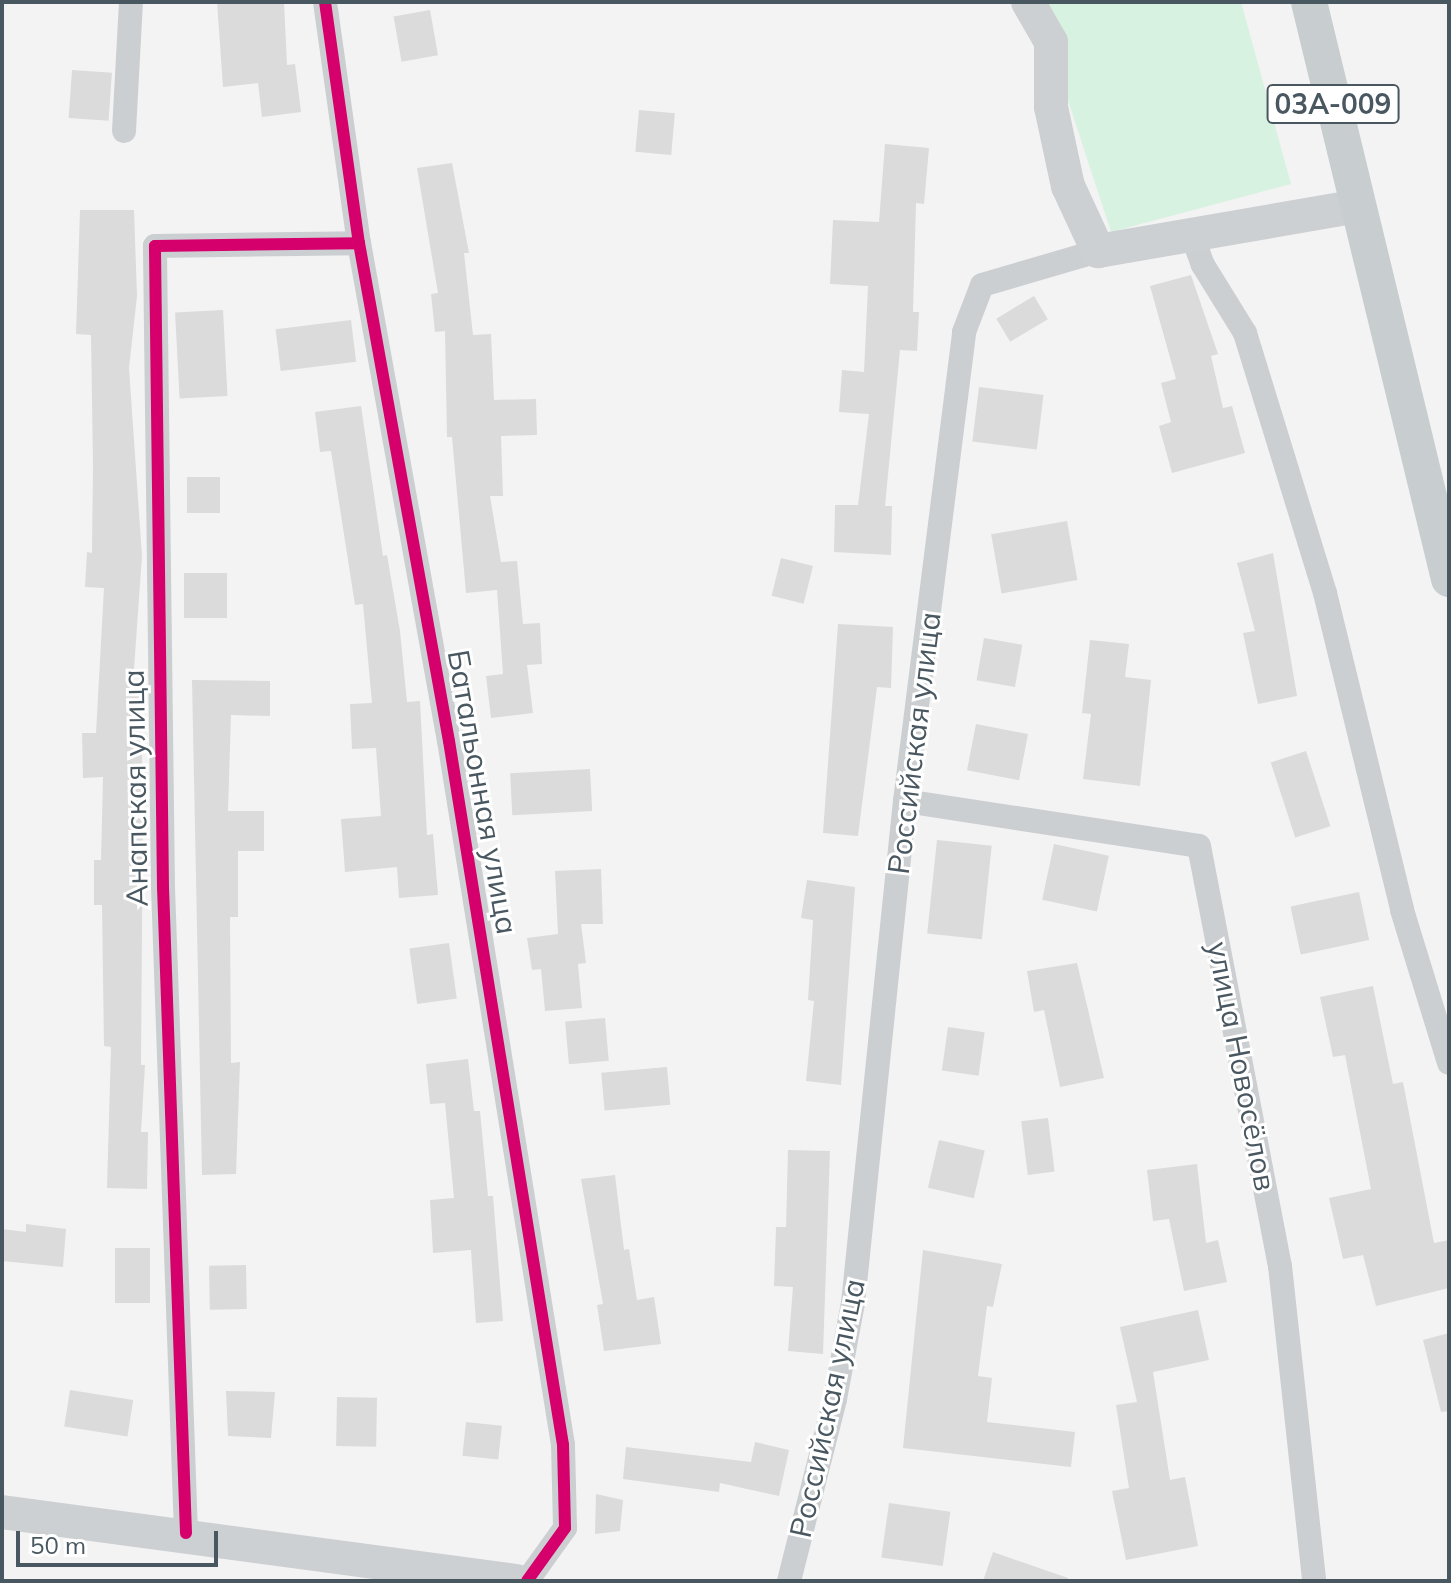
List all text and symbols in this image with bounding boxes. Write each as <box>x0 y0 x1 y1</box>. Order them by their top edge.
road number: 03А-009 <box>1265 80 1401 128</box>
street label: Российская улица <box>880 610 948 876</box>
street label: Батальонная улица <box>440 647 526 937</box>
street label: Анапская улица <box>115 669 155 907</box>
street label: улица Новосёлов <box>1200 938 1284 1194</box>
street label: Российская улица <box>782 1275 872 1541</box>
scale bar <box>20 1515 222 1565</box>
text: 50 m <box>30 1530 86 1560</box>

